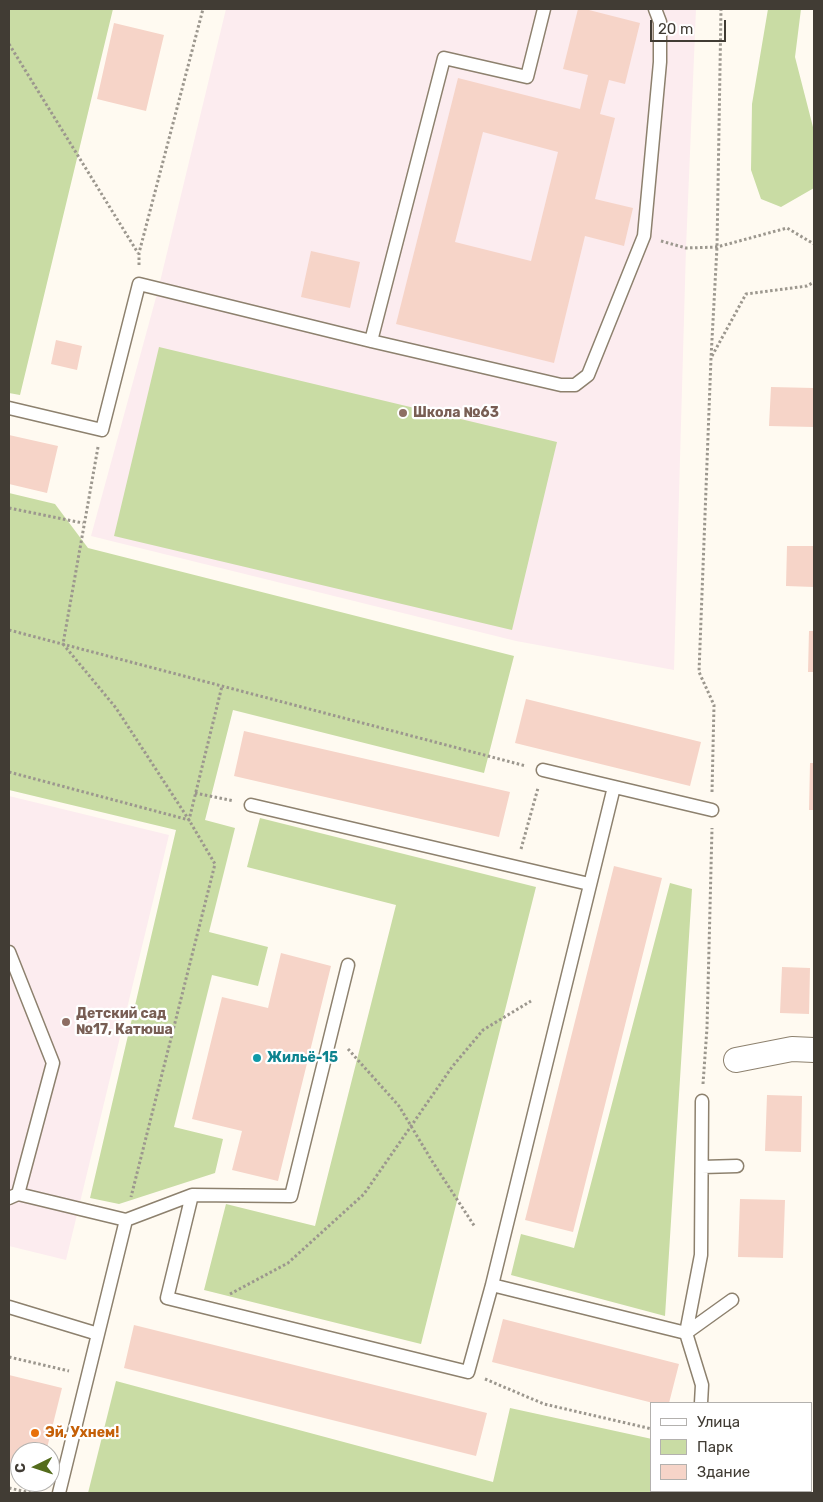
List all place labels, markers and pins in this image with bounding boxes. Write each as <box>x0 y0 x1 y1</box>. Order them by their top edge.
place label: Школа №63 <box>413 405 499 421</box>
marker: Школа №63 <box>397 407 409 419</box>
place label: Детский сад №17, Катюша <box>76 1006 173 1038</box>
marker: Детский сад №17, Катюша <box>60 1016 72 1028</box>
place label: Жильё-15 <box>267 1050 338 1066</box>
marker: Жильё-15 <box>251 1052 263 1064</box>
place label: Эй, Ухнем! <box>45 1425 119 1441</box>
marker: Эй, Ухнем! <box>29 1427 41 1439</box>

